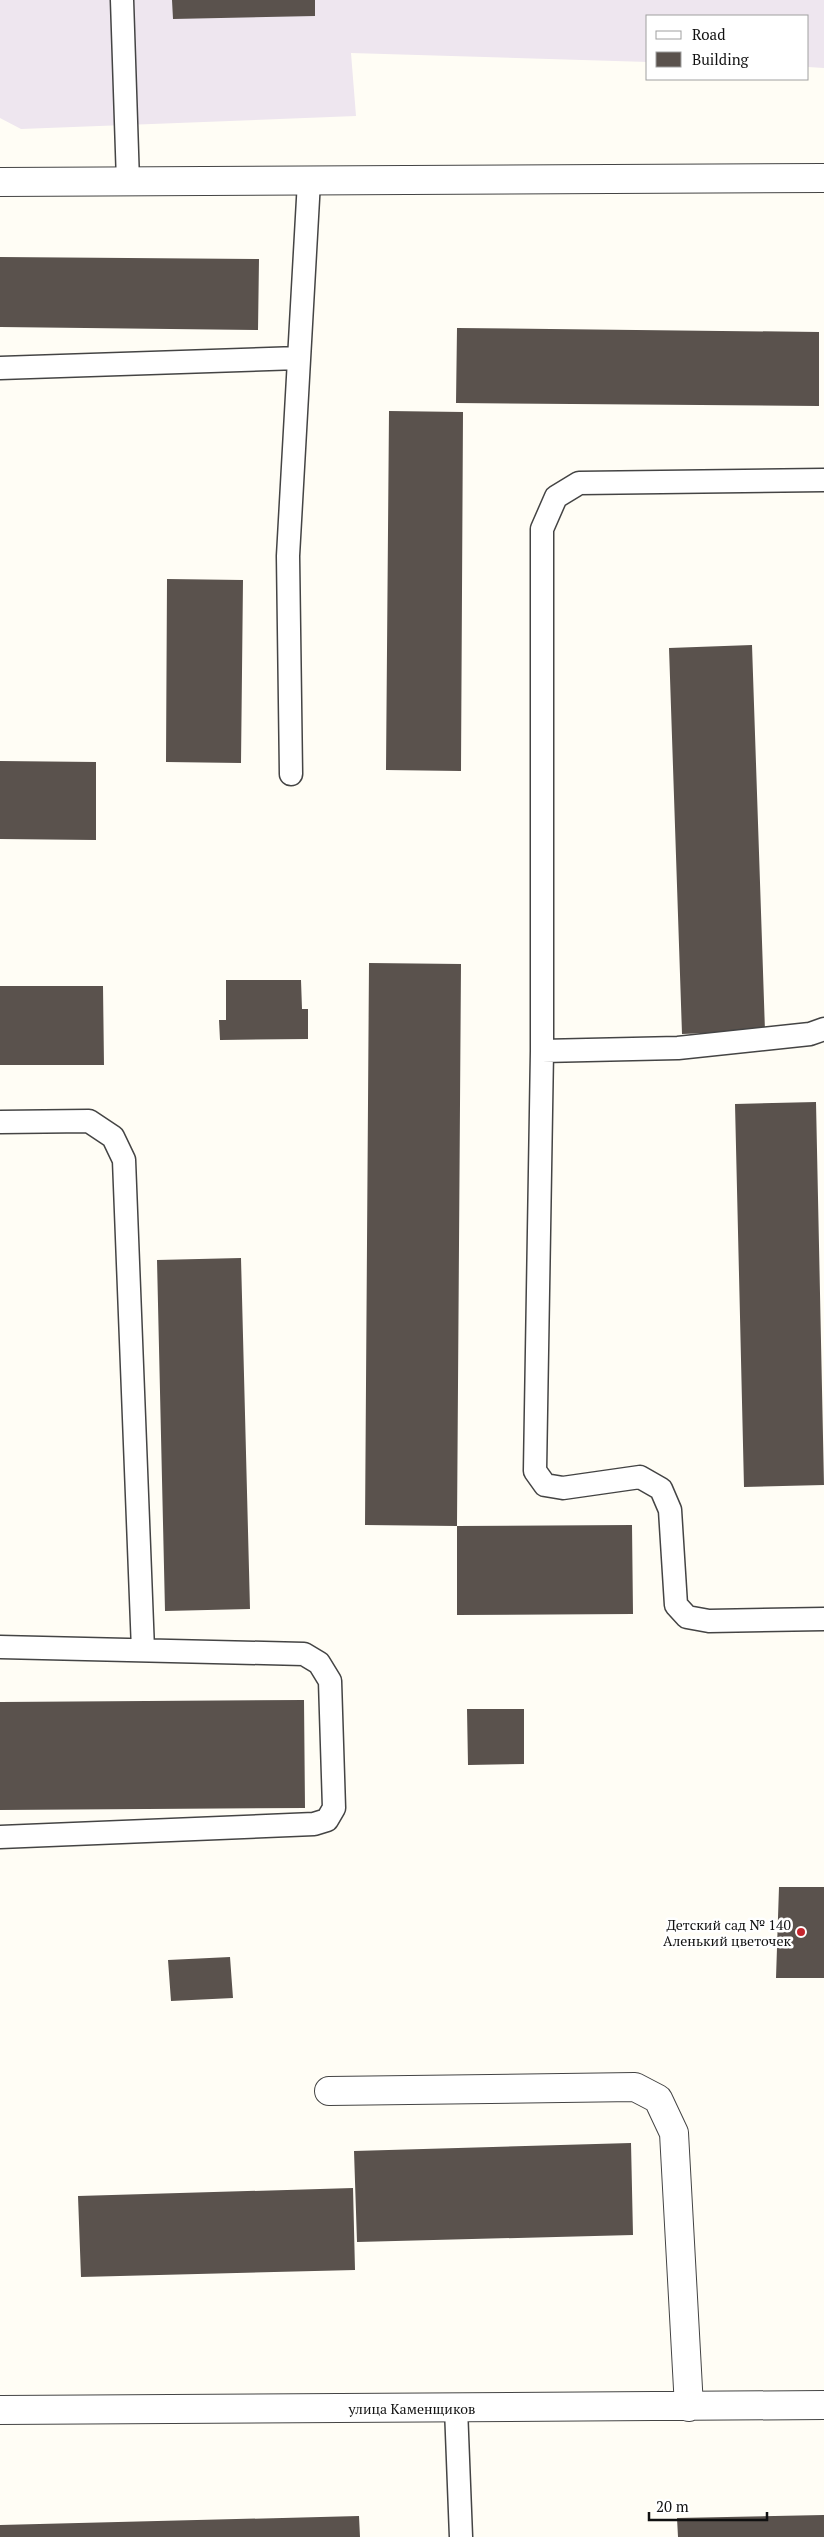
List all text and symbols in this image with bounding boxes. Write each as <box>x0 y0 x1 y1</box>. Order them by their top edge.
legend <box>646 15 809 80</box>
text: Road <box>692 24 725 44</box>
text: Building <box>692 49 750 69</box>
place label: Детский сад № 140 Аленький цветочек <box>663 1915 791 1950</box>
marker: Детский сад № 140 Аленький цветочек <box>795 1926 807 1938</box>
street label: улица Каменщиков <box>348 2399 475 2418</box>
scale bar <box>649 2490 766 2522</box>
text: 20 m <box>656 2496 689 2516</box>

